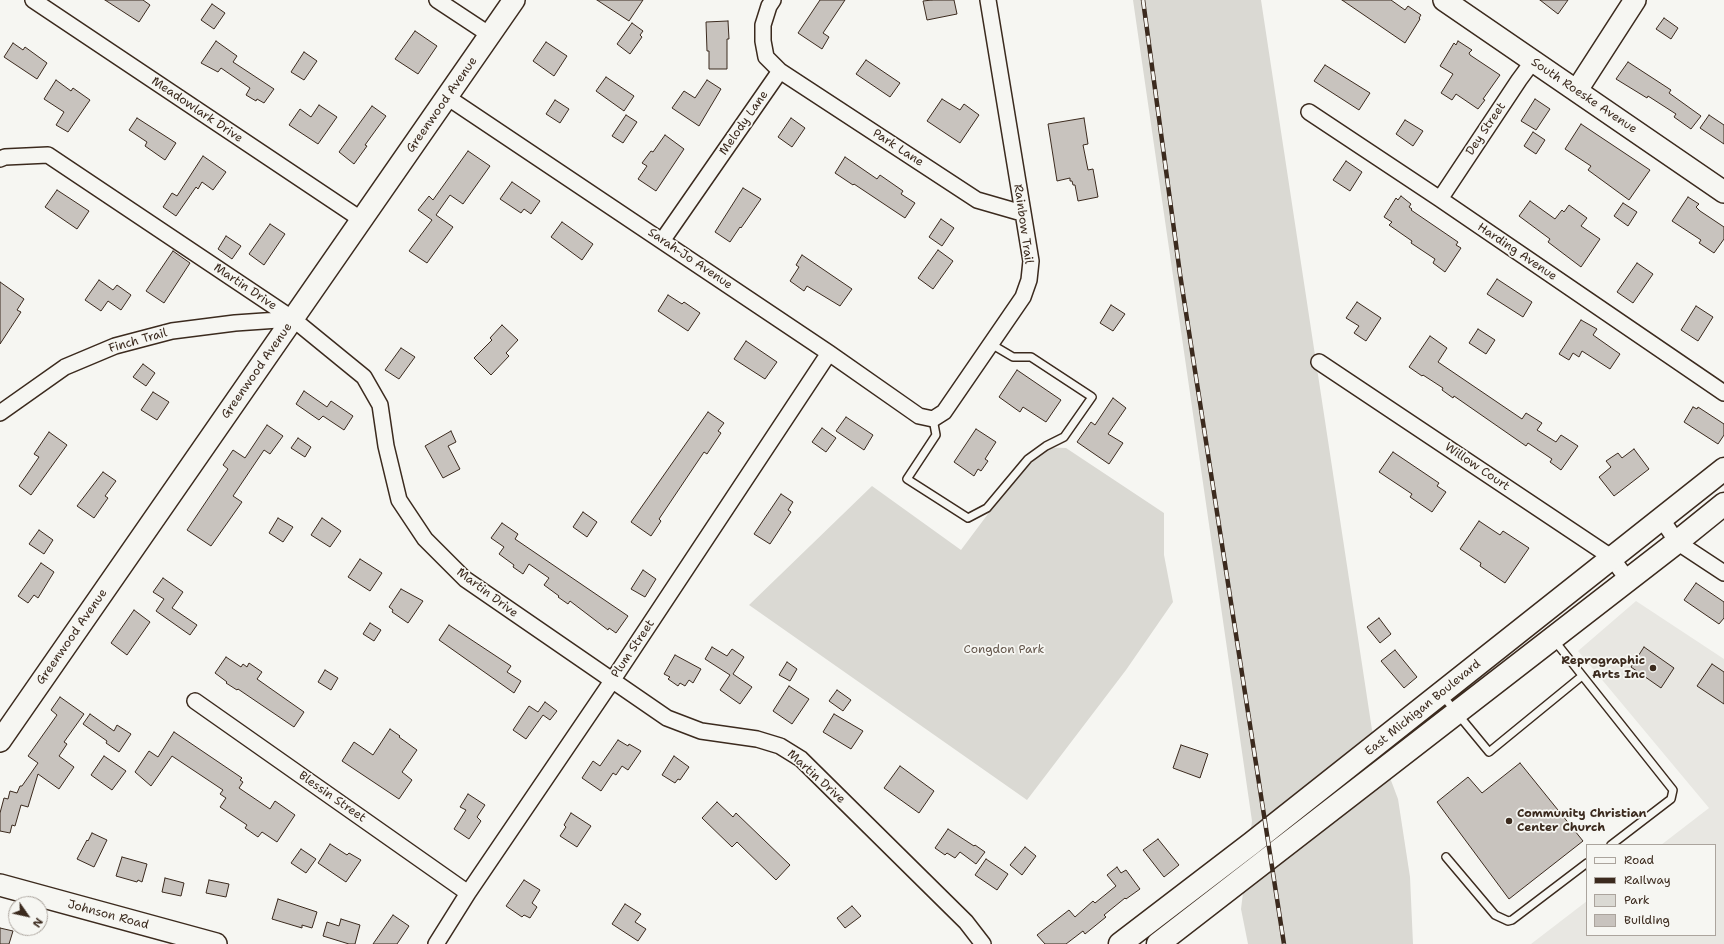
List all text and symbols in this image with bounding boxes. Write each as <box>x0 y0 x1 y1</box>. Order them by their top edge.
street label: Greenwood Avenue <box>404 54 480 156</box>
street label: South Roeske Avenue <box>1528 55 1640 137</box>
street label: Meadowlark Drive <box>149 74 245 146</box>
street label: Melody Lane <box>717 88 771 158</box>
street label: Dey Street <box>1463 100 1509 158</box>
street label: Park Lane <box>870 126 926 170</box>
street label: Rainbow Trail <box>1010 183 1036 265</box>
street label: Harding Avenue <box>1474 220 1560 284</box>
street label: Sarah-Jo Avenue <box>645 225 735 293</box>
street label: Martin Drive <box>211 261 279 313</box>
street label: Greenwood Avenue <box>219 320 295 422</box>
street label: Finch Trail <box>107 326 169 356</box>
street label: Willow Court <box>1442 440 1512 494</box>
street label: Martin Drive <box>453 565 521 621</box>
street label: Greenwood Avenue <box>34 586 110 688</box>
street label: Plum Street <box>608 617 658 681</box>
park label: Congdon Park <box>964 643 1044 657</box>
place label: Reprographic Arts Inc <box>1561 654 1645 682</box>
street label: East Michigan Boulevard <box>1362 657 1484 759</box>
marker: Reprographic Arts Inc <box>1648 663 1658 673</box>
street label: Martin Drive <box>784 747 848 807</box>
street label: Blessin Street <box>296 769 368 825</box>
place label: Community Christian Center Church <box>1517 807 1647 835</box>
marker: Community Christian Center Church <box>1504 816 1514 826</box>
legend <box>1586 844 1716 936</box>
text: Road <box>1624 852 1654 868</box>
text: Railway <box>1624 872 1671 888</box>
text: Park <box>1624 892 1650 908</box>
north arrow <box>8 896 48 936</box>
street label: Johnson Road <box>66 897 150 933</box>
text: Building <box>1624 912 1670 928</box>
text: N <box>29 915 46 930</box>

